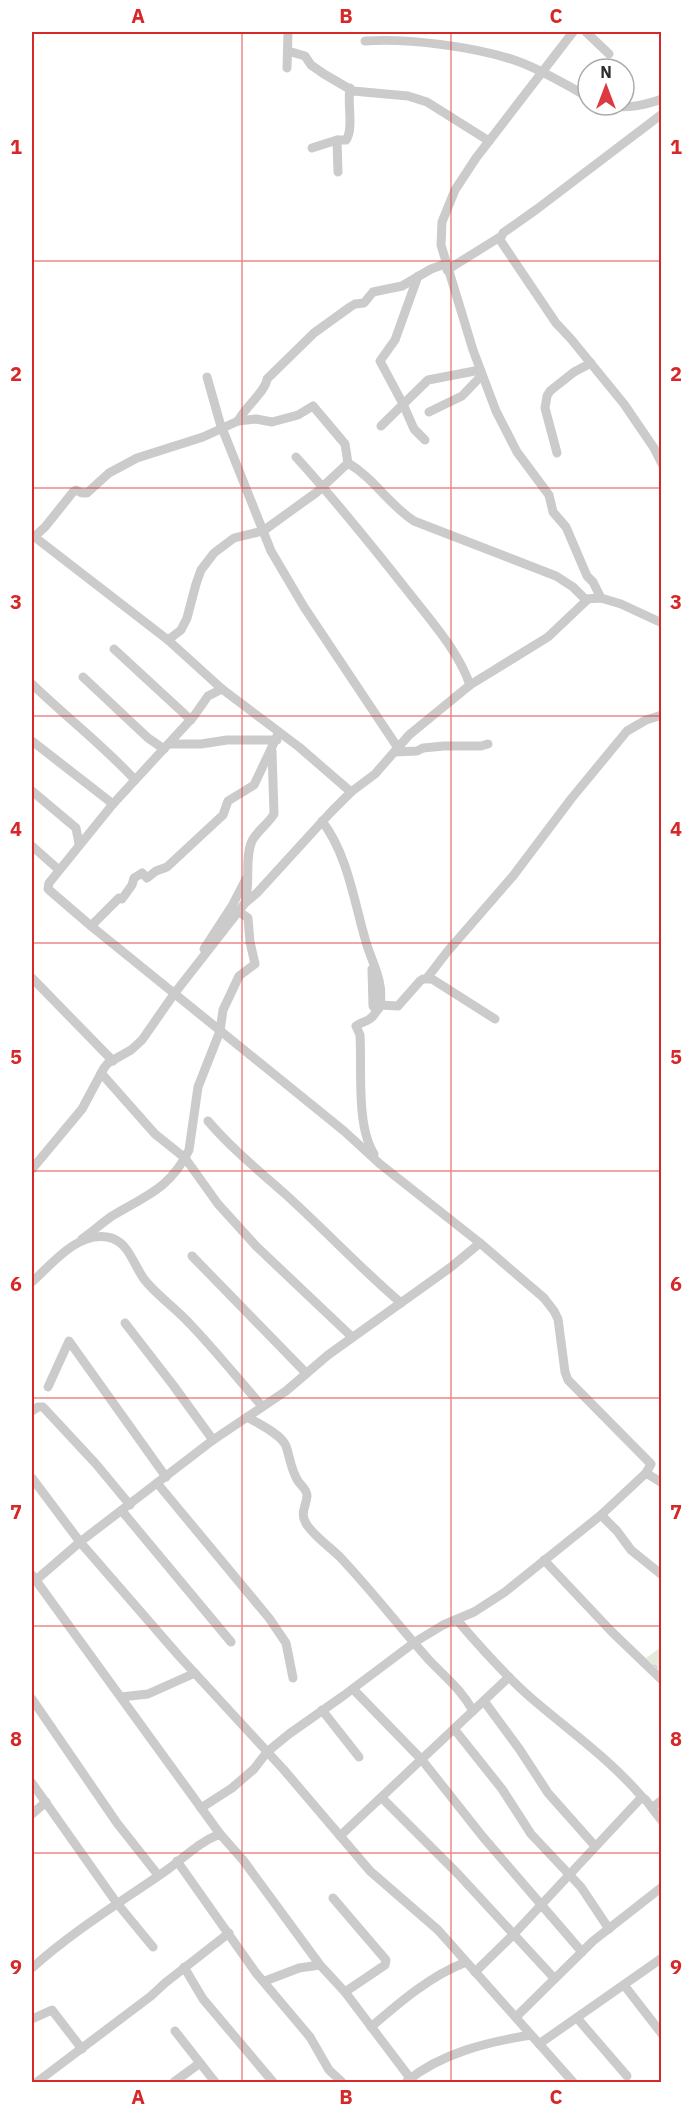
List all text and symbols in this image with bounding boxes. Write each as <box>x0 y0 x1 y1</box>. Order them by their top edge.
text: A <box>131 2 145 29</box>
text: B <box>339 2 353 29</box>
text: C <box>549 2 563 29</box>
north arrow <box>576 57 636 117</box>
text: N <box>600 62 612 82</box>
text: 1 <box>10 133 22 160</box>
text: 1 <box>670 133 682 160</box>
text: 2 <box>10 360 22 387</box>
text: 2 <box>670 360 682 387</box>
text: 3 <box>10 588 22 615</box>
text: 3 <box>670 588 682 615</box>
text: 4 <box>10 815 22 842</box>
text: 4 <box>670 815 682 842</box>
text: 5 <box>10 1043 22 1070</box>
text: 5 <box>670 1043 682 1070</box>
text: 6 <box>10 1270 22 1297</box>
text: 6 <box>670 1270 682 1297</box>
text: 7 <box>10 1498 22 1525</box>
text: 7 <box>670 1498 682 1525</box>
text: 8 <box>10 1725 22 1752</box>
text: 8 <box>670 1725 682 1752</box>
text: 9 <box>10 1953 22 1980</box>
text: 9 <box>670 1953 682 1980</box>
text: A <box>131 2083 145 2110</box>
text: B <box>339 2083 353 2110</box>
text: C <box>549 2083 563 2110</box>

